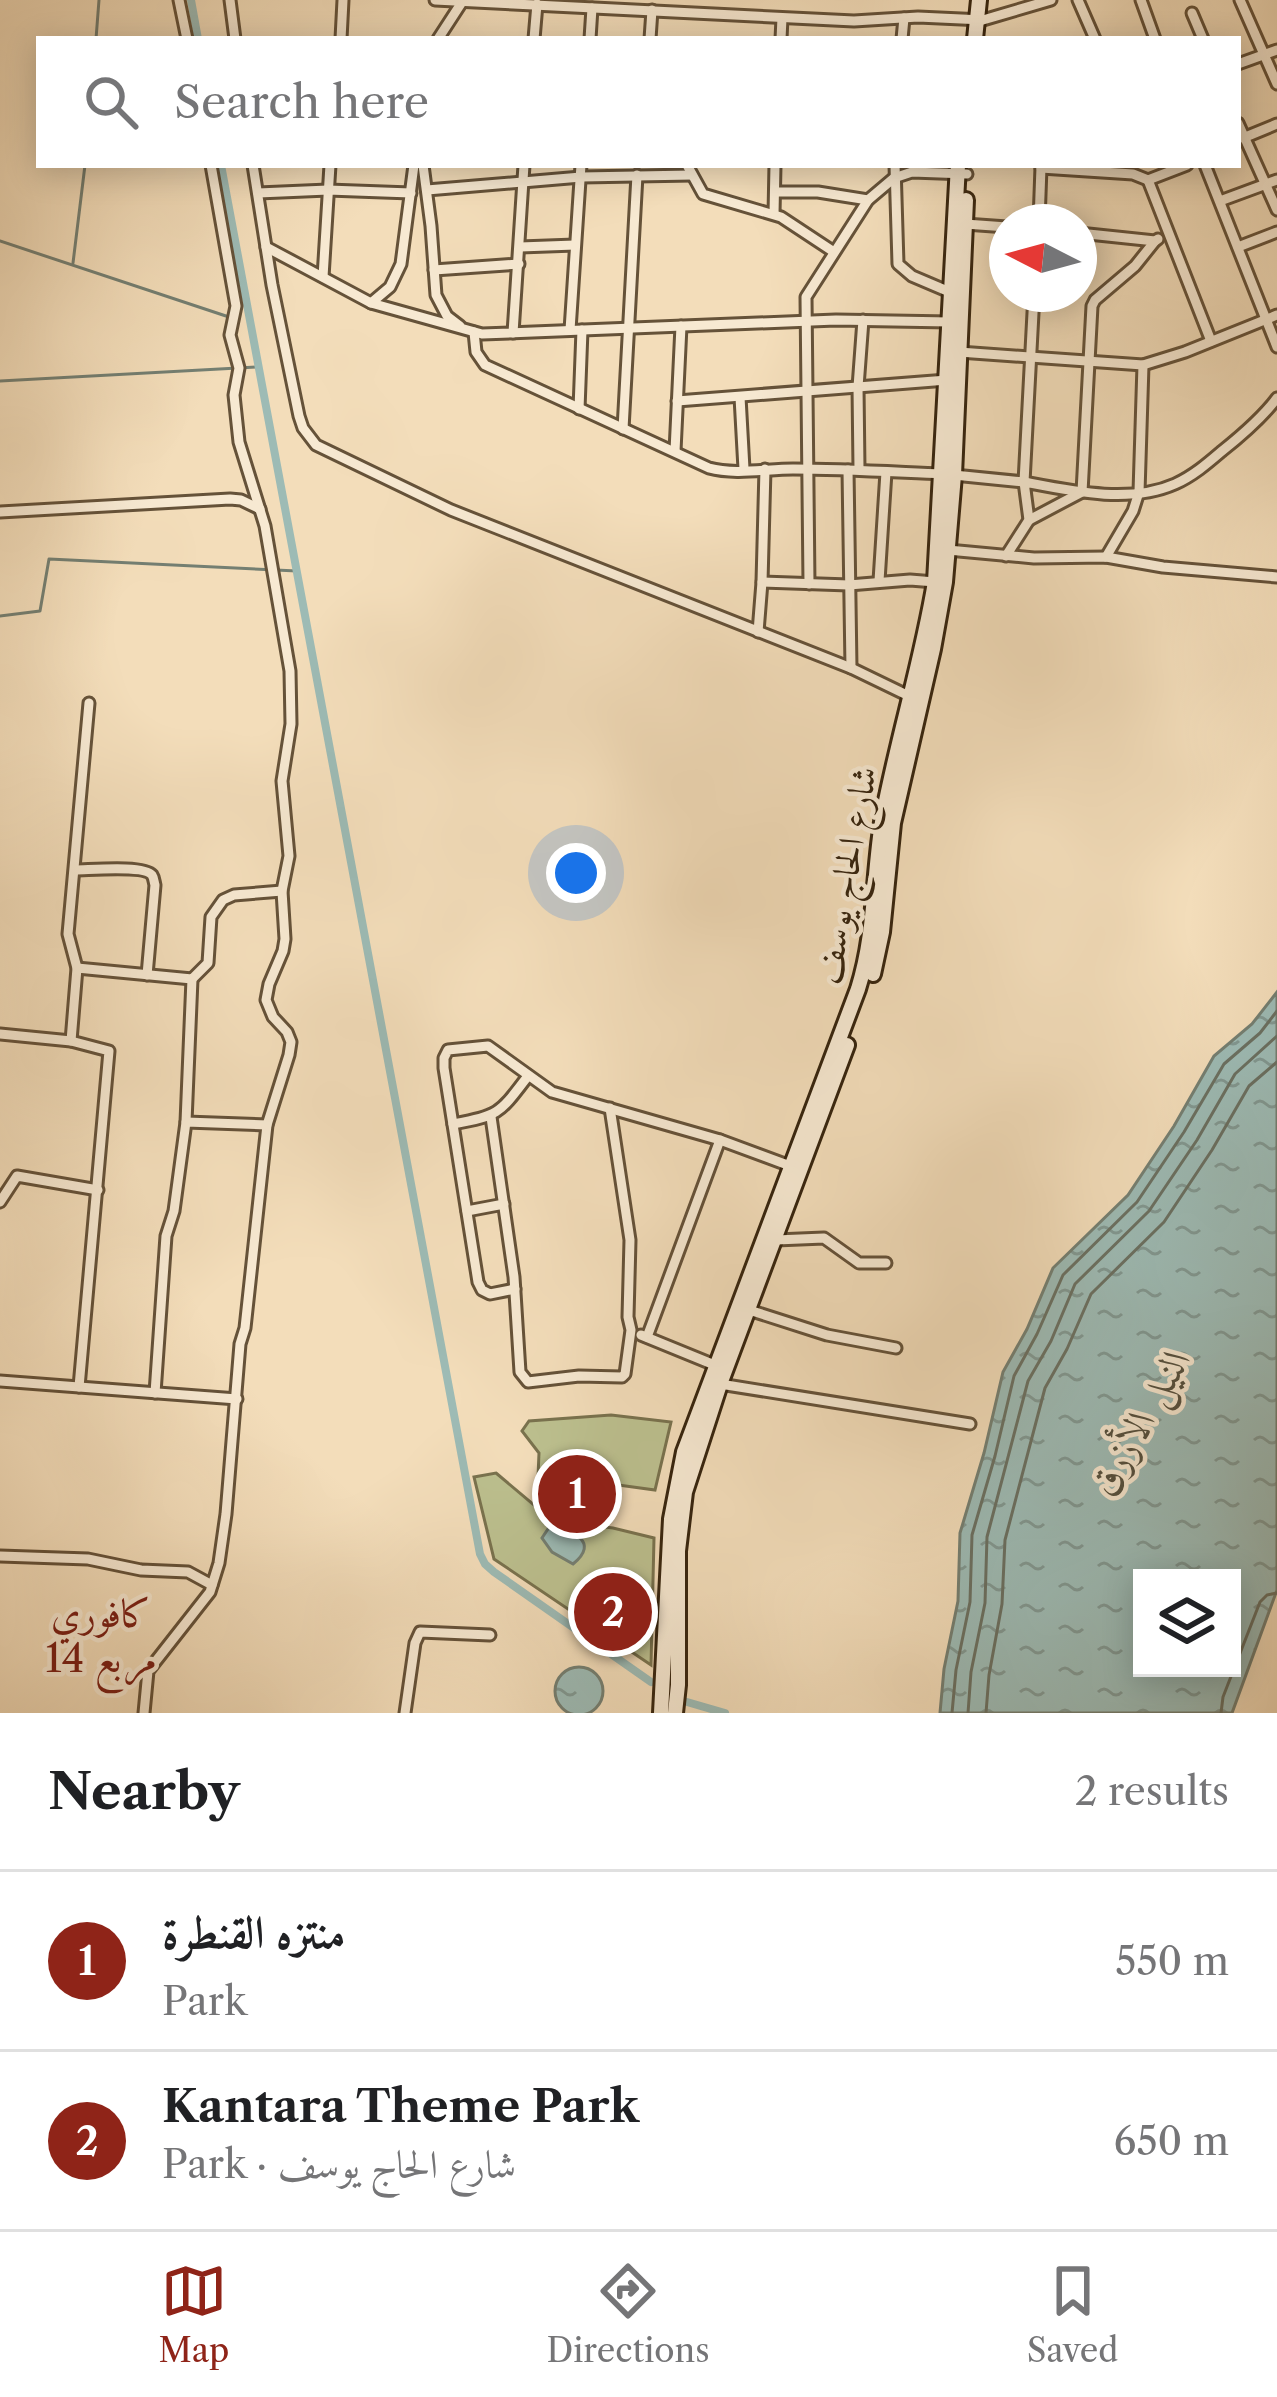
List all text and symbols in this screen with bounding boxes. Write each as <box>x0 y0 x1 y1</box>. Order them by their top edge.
search box <box>36 36 1241 168</box>
icon: search <box>78 69 144 135</box>
text: Search here <box>174 74 429 130</box>
north arrow <box>989 204 1097 312</box>
street label: شارع الحاج يوسف <box>804 763 897 989</box>
your location <box>546 843 606 903</box>
water label: النيل الأزرق <box>1077 1339 1204 1505</box>
pin: 1 <box>538 1449 616 1539</box>
pin: 2 <box>574 1567 652 1657</box>
map controls <box>1133 1569 1241 1677</box>
button: layers <box>1133 1569 1241 1677</box>
district label: كافوري مربع 14 <box>45 1589 157 1694</box>
text: Nearby <box>48 1760 240 1822</box>
text: 2 results <box>1075 1767 1229 1815</box>
text: منتزه القنطرة <box>162 1904 346 1960</box>
text: 1 <box>78 1937 96 1985</box>
text: 550 m <box>1115 1937 1229 1985</box>
text: Park <box>162 1977 247 2025</box>
text: Kantara Theme Park <box>162 2078 639 2134</box>
text: 2 <box>75 2117 99 2165</box>
text: 650 m <box>1114 2117 1229 2165</box>
text: Park · شارع الحاج يوسف <box>162 2140 516 2188</box>
tab: Map <box>159 2258 229 2371</box>
tab: Directions <box>547 2258 710 2371</box>
tab: Saved <box>1027 2258 1118 2371</box>

